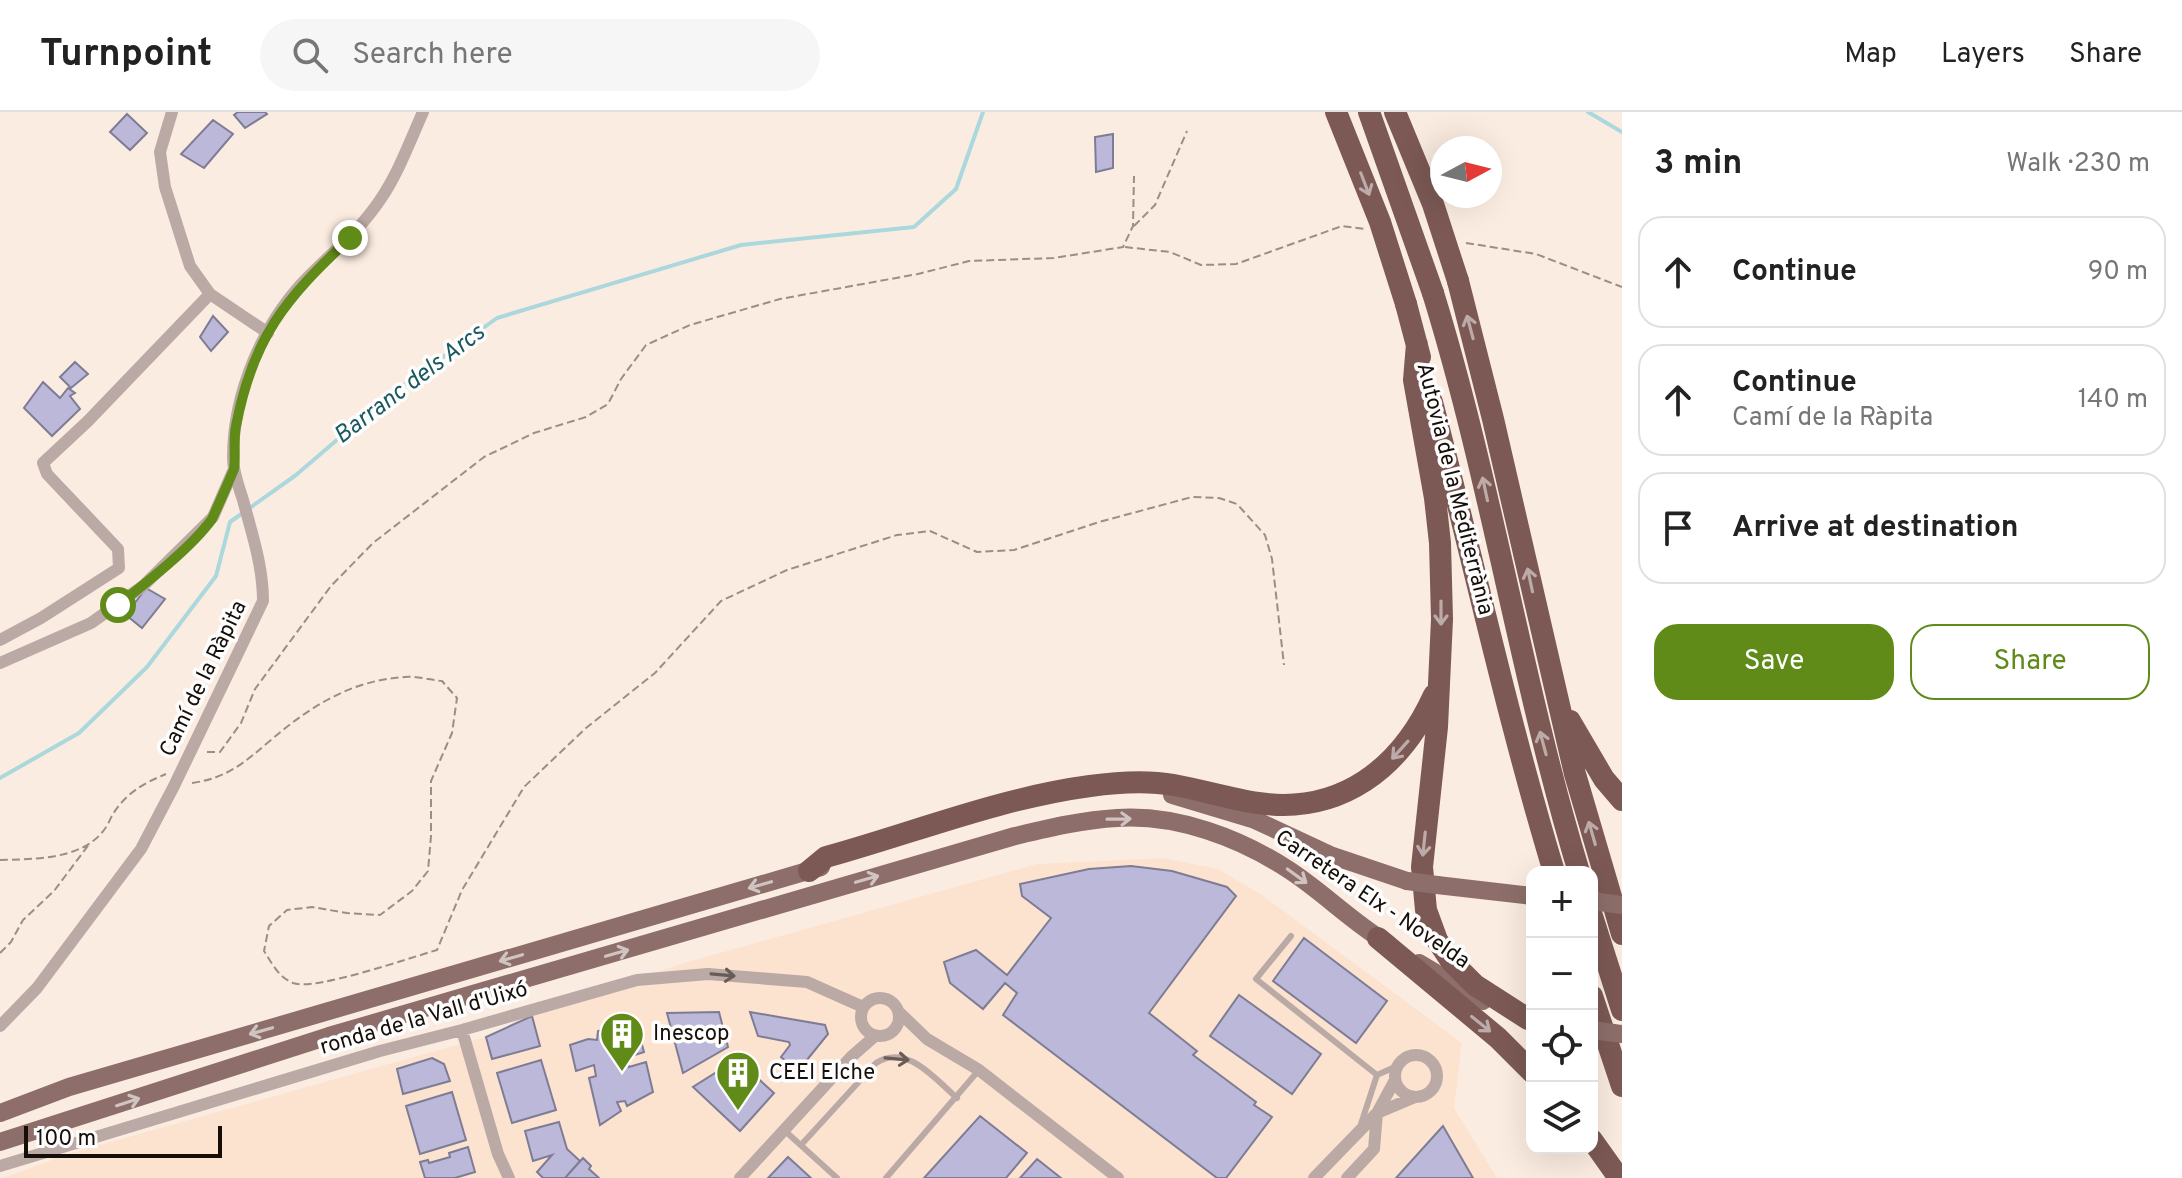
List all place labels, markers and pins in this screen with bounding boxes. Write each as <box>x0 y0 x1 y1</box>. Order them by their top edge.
building icon: Inescop <box>598 1010 646 1073</box>
place label: Inescop <box>653 1021 729 1048</box>
building icon: CEEI Elche <box>714 1049 762 1112</box>
place label: CEEI Elche <box>769 1060 875 1087</box>

